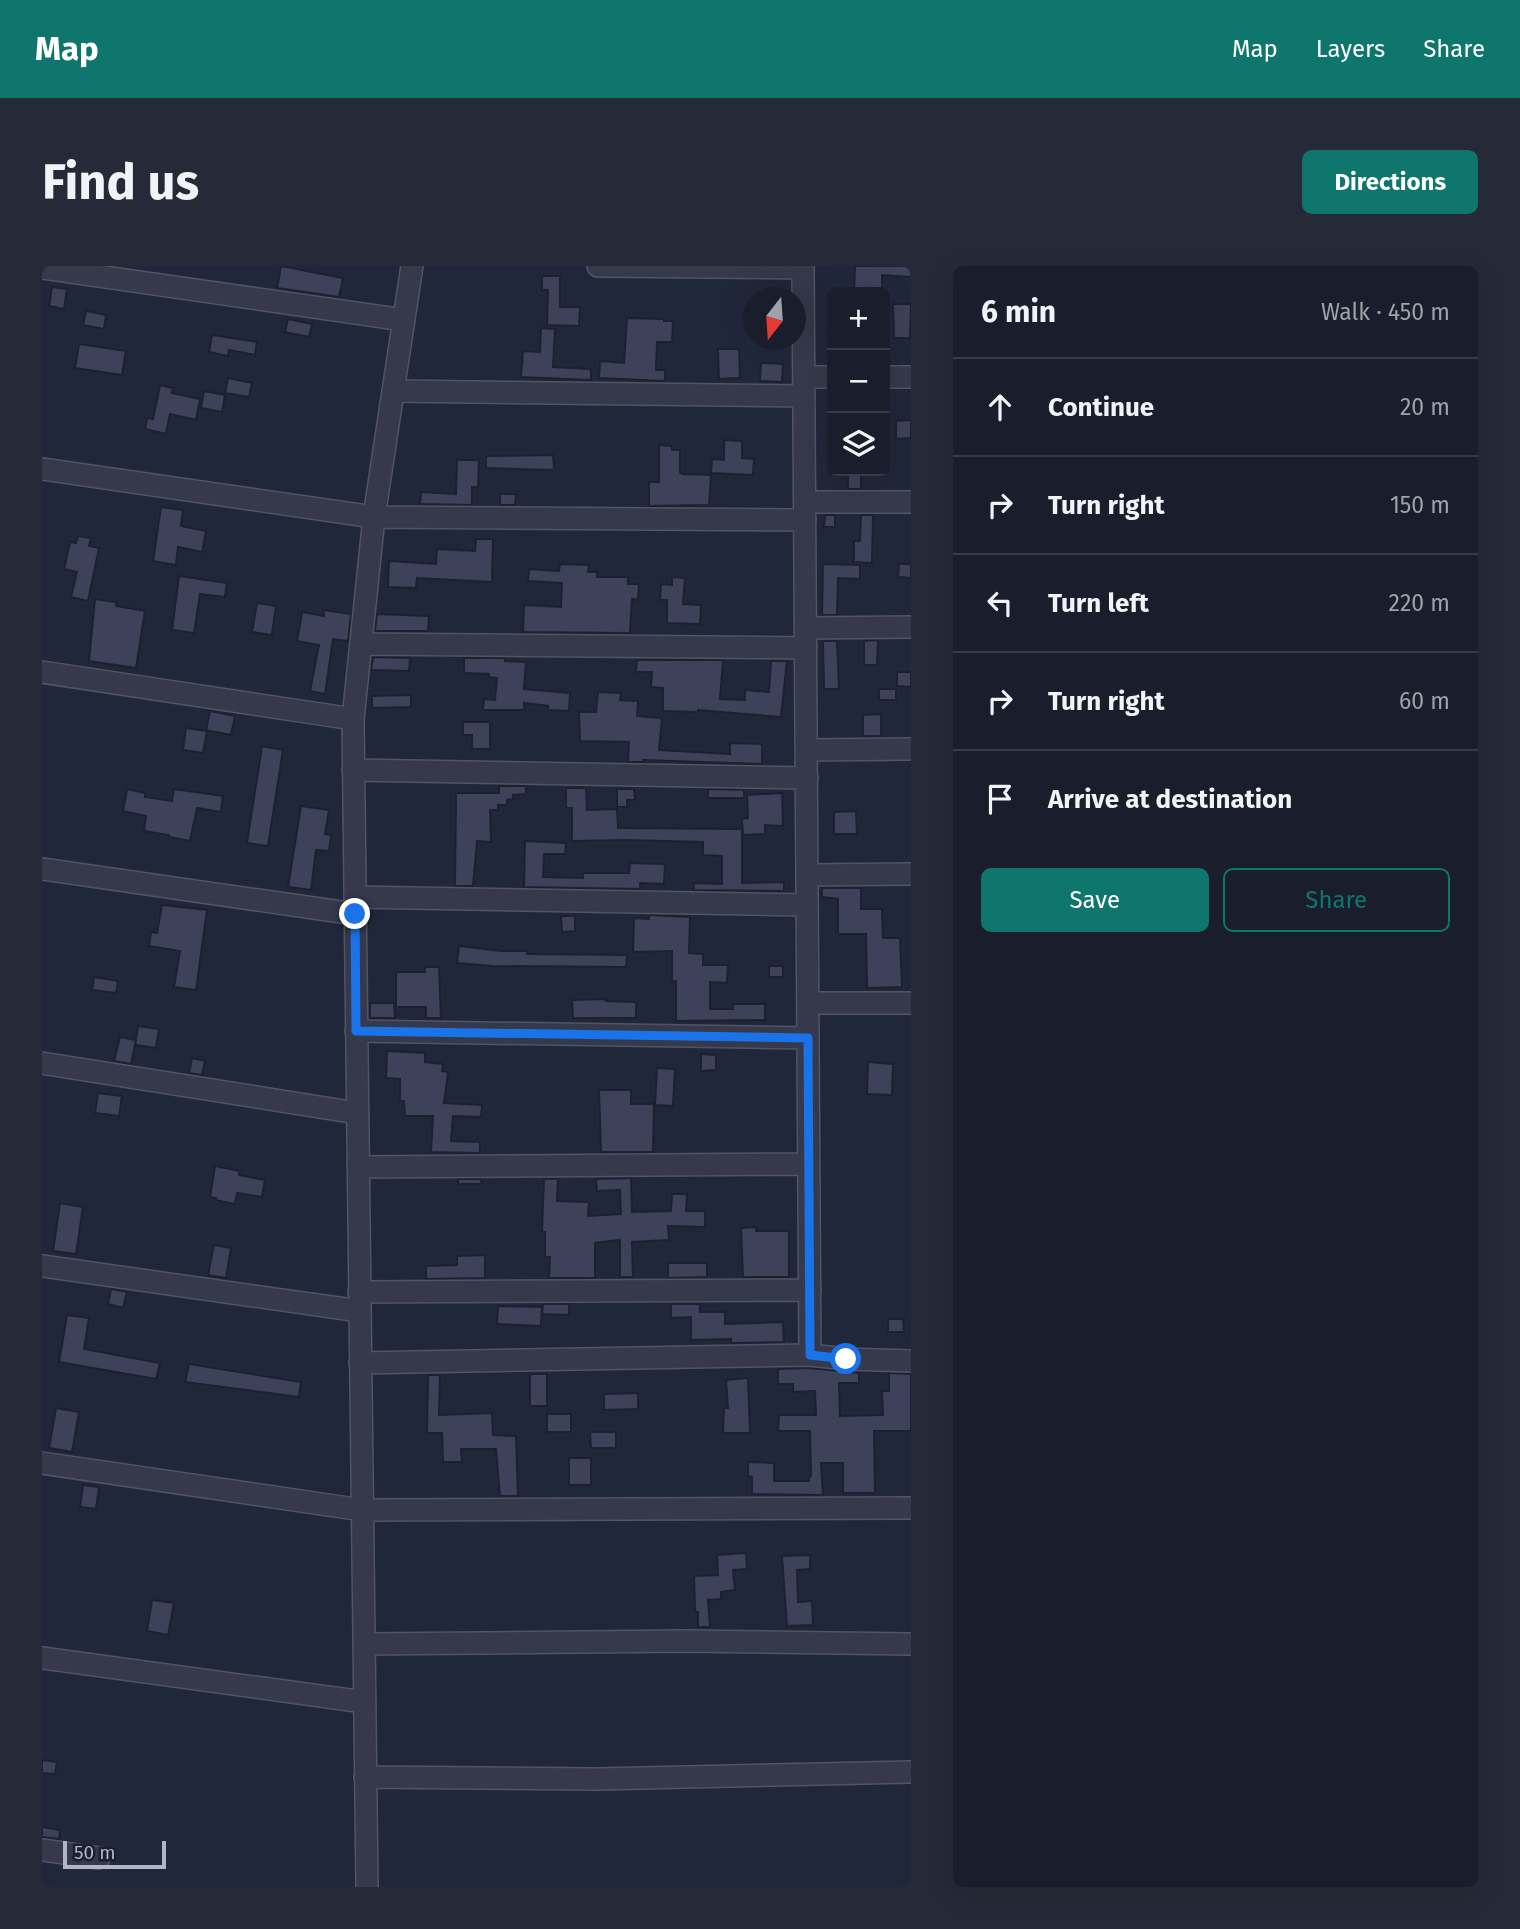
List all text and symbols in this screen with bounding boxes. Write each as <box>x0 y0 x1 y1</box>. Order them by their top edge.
text: Map <box>35 29 99 69</box>
text: Map <box>1232 35 1278 63</box>
text: Layers <box>1316 35 1385 63</box>
text: Share <box>1423 35 1485 63</box>
button: Directions <box>1302 150 1478 214</box>
text: Find us <box>42 153 199 212</box>
north arrow <box>743 287 806 350</box>
map controls <box>827 287 890 476</box>
button: + <box>827 287 890 350</box>
text: 6 min <box>981 294 1056 330</box>
text: Walk · 450 m <box>1321 298 1450 326</box>
button: − <box>827 350 890 413</box>
icon: ahead <box>981 388 1019 426</box>
text: Continue <box>1048 392 1154 423</box>
text: 20 m <box>1400 393 1450 421</box>
button: layers <box>827 413 890 476</box>
icon: right <box>981 486 1019 524</box>
text: Turn right <box>1048 490 1165 521</box>
text: 150 m <box>1390 491 1450 519</box>
icon: left <box>981 584 1019 622</box>
text: Turn left <box>1048 588 1149 619</box>
text: 220 m <box>1389 589 1450 617</box>
icon: right <box>981 682 1019 720</box>
text: Turn right <box>1048 686 1165 717</box>
text: 60 m <box>1399 687 1450 715</box>
icon: arrive <box>981 780 1019 818</box>
text: Arrive at destination <box>1048 784 1292 815</box>
button: Save <box>981 868 1209 932</box>
button: Share <box>1223 868 1450 932</box>
route end <box>339 898 370 929</box>
route start <box>830 1343 861 1374</box>
scale bar <box>63 1838 166 1870</box>
text: 50 m <box>74 1841 115 1864</box>

